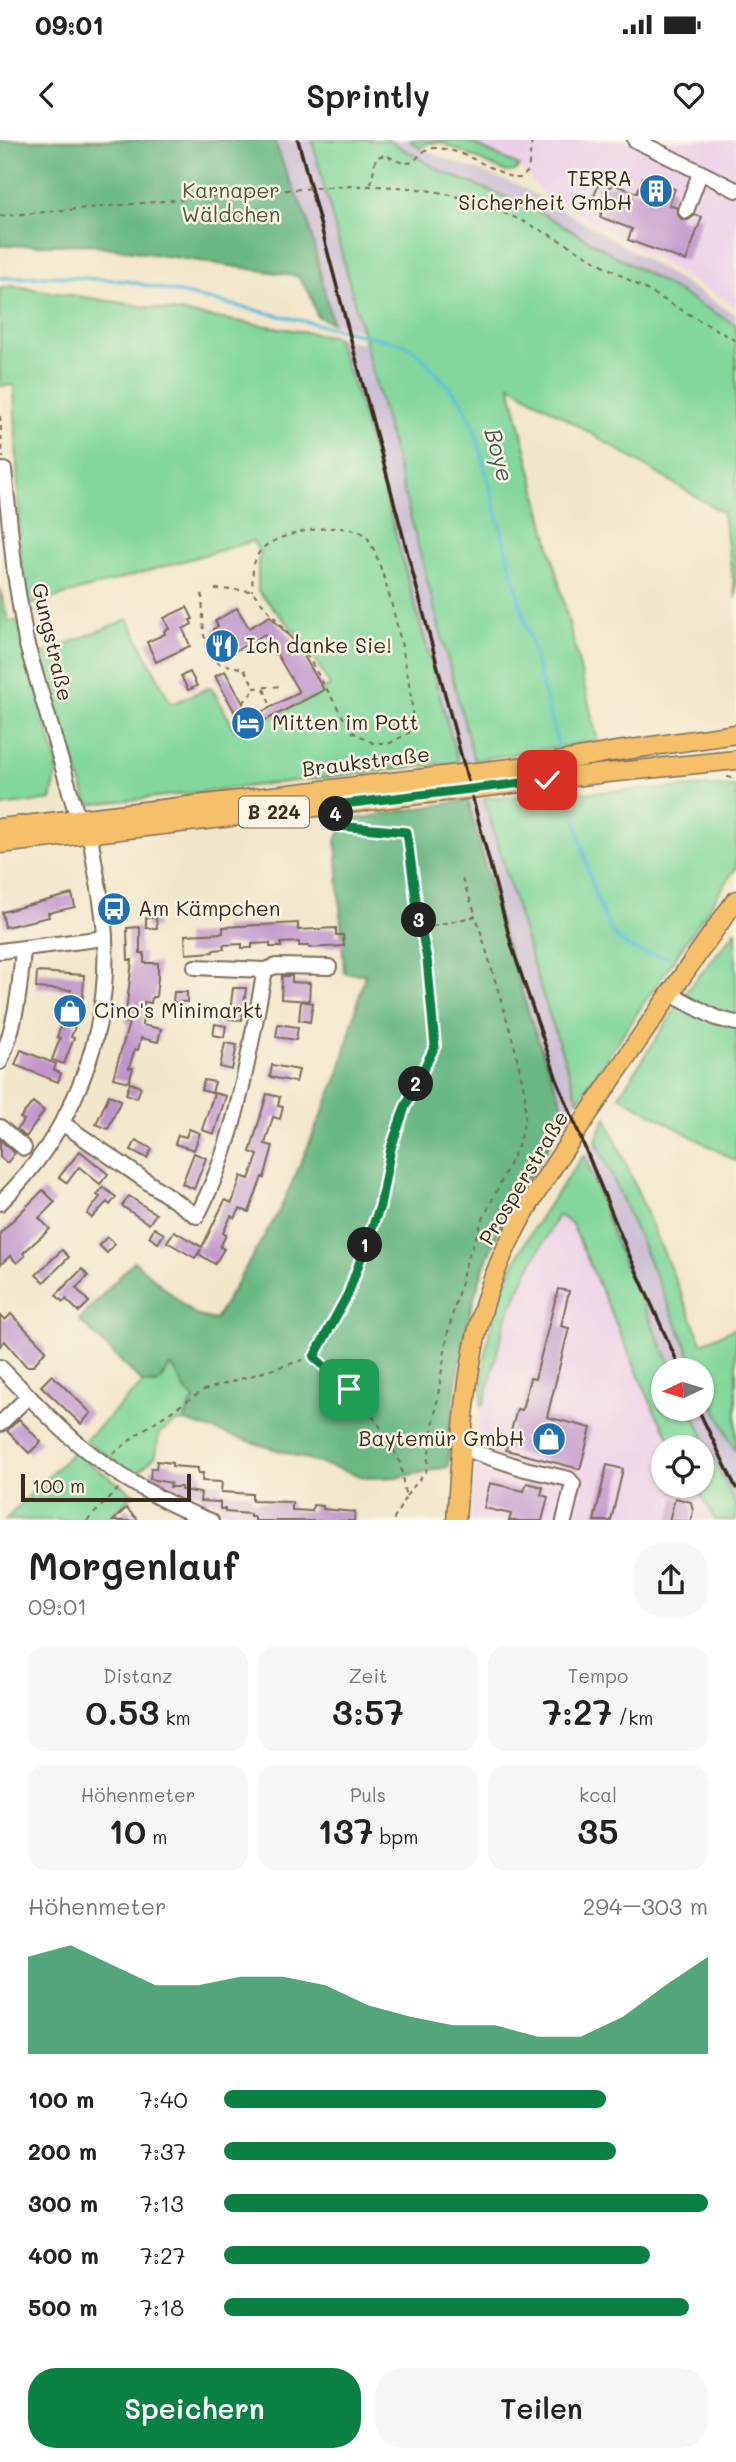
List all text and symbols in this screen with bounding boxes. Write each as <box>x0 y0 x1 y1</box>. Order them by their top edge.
text: 09:01 <box>35 8 104 42</box>
text: Sprintly <box>306 74 430 116</box>
icon: back <box>28 76 66 114</box>
icon: heart <box>670 76 708 114</box>
place label: TERRA Sicherheit GmbH <box>458 164 632 215</box>
building icon: TERRA Sicherheit GmbH <box>637 172 675 210</box>
park label: Karnaper Wäldchen <box>182 176 280 227</box>
water label: Boye <box>478 425 521 485</box>
street label: Gungstraße <box>27 580 80 703</box>
restaurant icon: Ich danke Sie! <box>203 627 241 665</box>
place label: Ich danke Sie! <box>246 631 392 658</box>
hotel icon: Mitten im Pott <box>229 704 267 742</box>
place label: Mitten im Pott <box>272 708 419 735</box>
street label: Braukstraße <box>300 739 431 782</box>
pin <box>517 750 577 810</box>
icon: check <box>528 761 566 799</box>
road number: B 224 <box>239 796 309 828</box>
pin: 4 <box>318 796 354 832</box>
text: 4 <box>329 801 342 826</box>
bus stop icon: Am Kämpchen <box>95 890 133 928</box>
place label: Am Kämpchen <box>138 894 280 921</box>
pin: 3 <box>402 902 436 938</box>
text: 3 <box>413 907 424 932</box>
shop icon: Cino's Minimarkt <box>51 992 89 1030</box>
place label: Cino's Minimarkt <box>94 996 263 1023</box>
pin: 2 <box>398 1066 434 1102</box>
text: 2 <box>410 1071 421 1096</box>
street label: Prosperstraße <box>472 1105 573 1249</box>
pin: 1 <box>348 1228 382 1262</box>
text: 1 <box>360 1232 369 1257</box>
north arrow <box>651 1358 714 1421</box>
map controls <box>651 1358 714 1498</box>
pin <box>319 1359 379 1419</box>
icon: arrive <box>330 1370 368 1408</box>
shop icon: Baytemür GmbH <box>530 1420 568 1458</box>
place label: Baytemür GmbH <box>359 1424 524 1451</box>
button: locate <box>651 1435 714 1498</box>
scale bar <box>21 1472 191 1503</box>
text: 100 m <box>32 1473 85 1498</box>
text: Morgenlauf <box>28 1540 239 1590</box>
button: share <box>634 1543 708 1617</box>
text: 09:01 <box>28 1591 87 1621</box>
text: Distanz <box>103 1663 173 1688</box>
text: Zeit <box>349 1663 387 1688</box>
text: Tempo <box>568 1663 628 1688</box>
text: 0.53 <box>85 1688 159 1734</box>
text: 3:57 <box>332 1688 404 1734</box>
text: 7:27 <box>543 1688 612 1734</box>
text: km <box>159 1705 191 1730</box>
text: /km <box>612 1705 653 1730</box>
text: Höhenmeter <box>81 1782 195 1807</box>
text: Puls <box>350 1782 386 1807</box>
text: kcal <box>579 1782 617 1807</box>
text: 10 <box>109 1807 146 1853</box>
text: 137 <box>318 1807 373 1853</box>
text: 35 <box>577 1807 619 1853</box>
text: m <box>146 1824 167 1849</box>
text: bpm <box>373 1824 418 1849</box>
text: Höhenmeter <box>28 1891 166 1921</box>
text: 294–303 m <box>582 1891 708 1921</box>
text: 100 m <box>28 2084 94 2114</box>
text: 7:40 <box>140 2084 188 2114</box>
text: 200 m <box>28 2136 97 2166</box>
text: 7:37 <box>140 2136 186 2166</box>
text: 300 m <box>28 2188 98 2218</box>
text: 7:13 <box>140 2188 184 2218</box>
text: 400 m <box>28 2240 99 2270</box>
text: 7:27 <box>140 2240 186 2270</box>
text: 500 m <box>28 2292 98 2322</box>
text: 7:18 <box>140 2292 184 2322</box>
button: Speichern <box>28 2368 361 2448</box>
button: Teilen <box>375 2368 708 2448</box>

